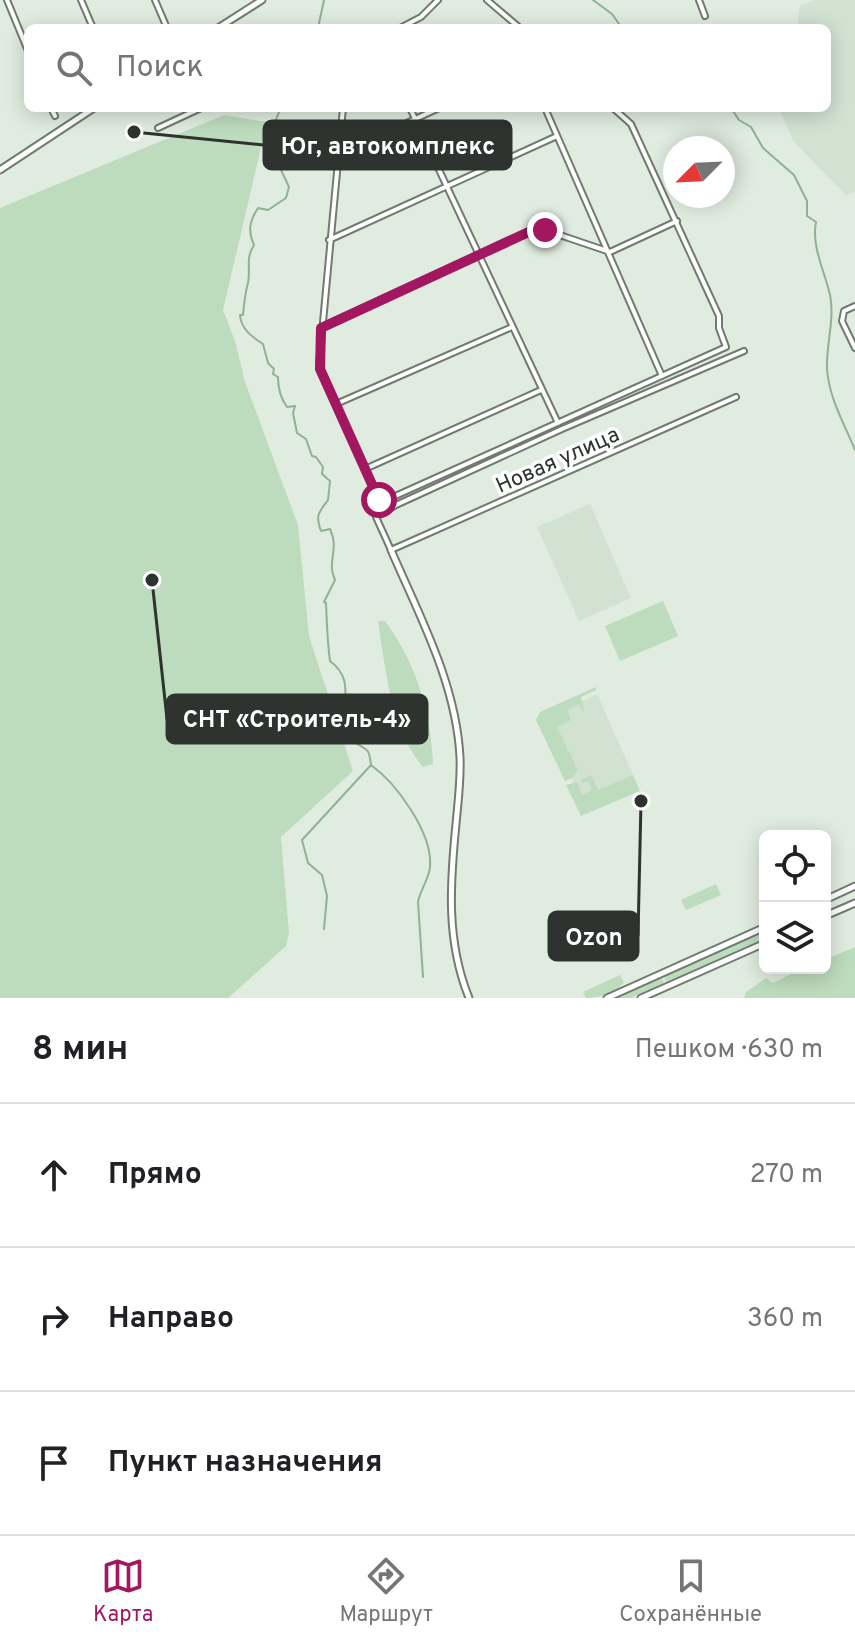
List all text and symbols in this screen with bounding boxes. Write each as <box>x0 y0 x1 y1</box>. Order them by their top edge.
search box <box>24 24 831 112</box>
icon: search <box>52 46 96 90</box>
text: Поиск <box>116 50 204 87</box>
callout: Юг, автокомплекс <box>264 121 511 169</box>
text: Юг, автокомплекс <box>281 133 495 163</box>
north arrow <box>663 136 735 208</box>
route end <box>527 212 563 248</box>
street label: Новая улица <box>492 422 624 501</box>
route start <box>361 482 397 518</box>
callout: СНТ «Строитель-4» <box>167 695 427 743</box>
text: СНТ «Строитель-4» <box>183 706 411 736</box>
map controls <box>759 830 831 974</box>
button: locate <box>759 830 831 902</box>
button: layers <box>759 902 831 974</box>
callout: Ozon <box>549 912 638 960</box>
text: Ozon <box>565 924 623 954</box>
text: 8 мин <box>32 1029 128 1072</box>
text: Пешком · 630 m <box>635 1034 823 1067</box>
icon: ahead <box>32 1153 76 1197</box>
text: Прямо <box>108 1157 202 1194</box>
text: 270 m <box>750 1159 823 1192</box>
icon: right <box>32 1297 76 1341</box>
text: Направо <box>108 1301 234 1338</box>
text: 360 m <box>747 1303 823 1336</box>
icon: arrive <box>32 1441 76 1485</box>
text: Пункт назначения <box>108 1445 382 1482</box>
tab: Карта <box>93 1554 153 1629</box>
tab: Маршрут <box>339 1554 433 1629</box>
tab: Сохранённые <box>619 1554 762 1629</box>

